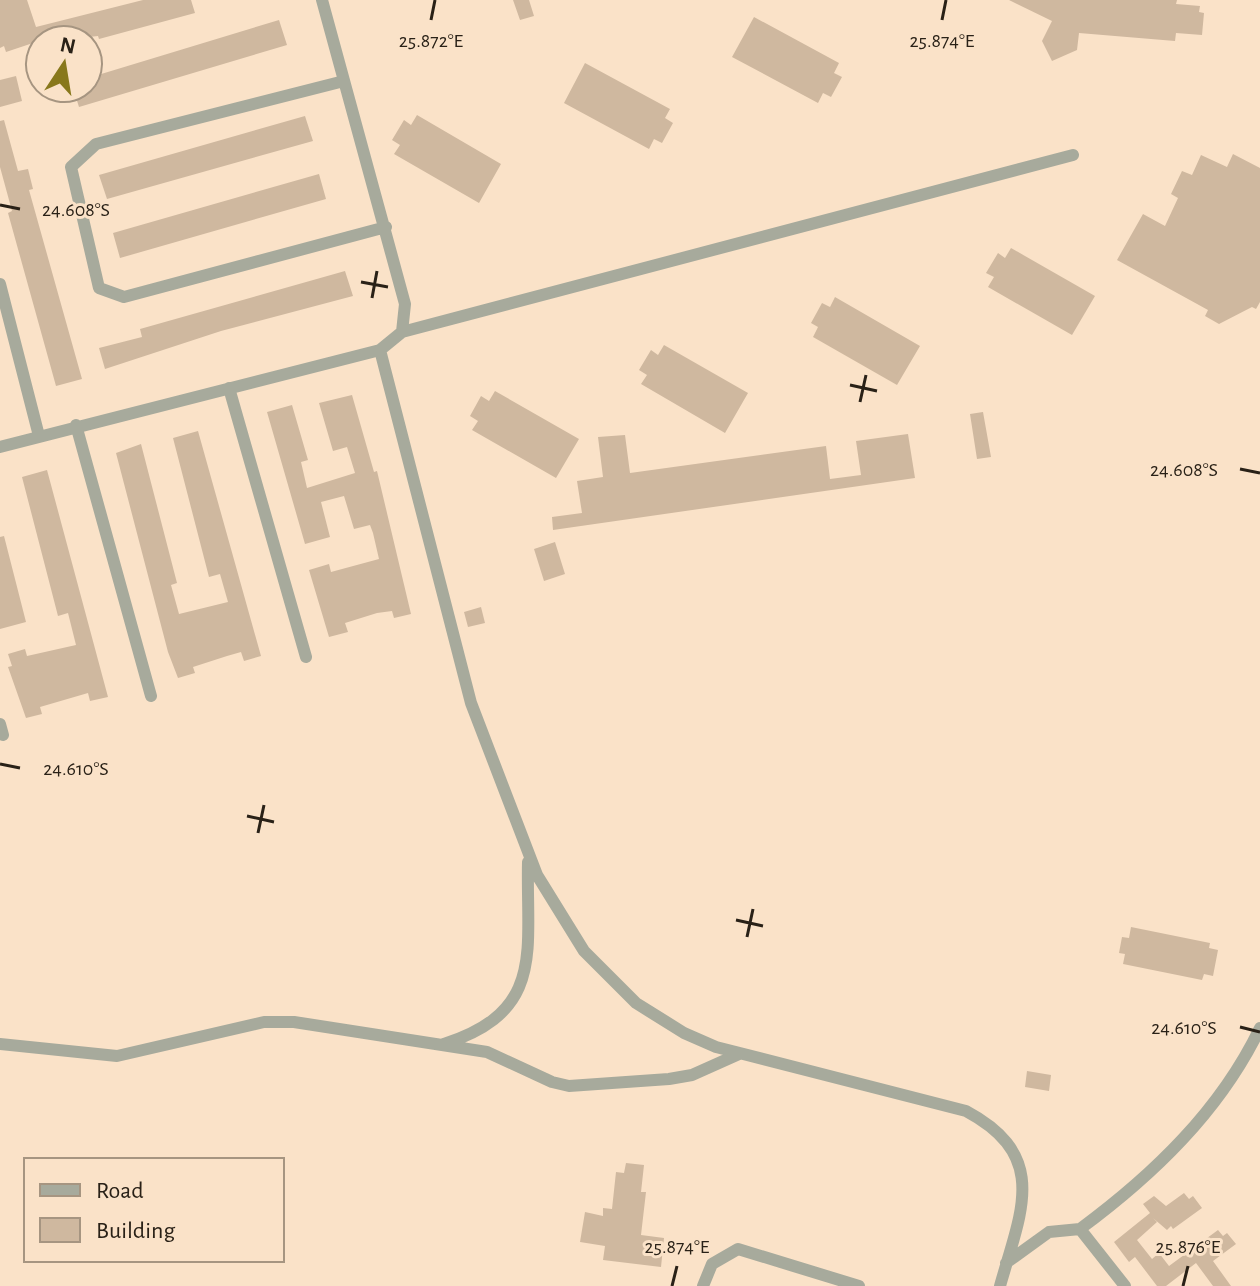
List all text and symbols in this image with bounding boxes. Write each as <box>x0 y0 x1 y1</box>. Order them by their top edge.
north arrow <box>24 24 104 104</box>
text: 25.872°E <box>399 31 464 51</box>
text: 25.874°E <box>910 31 975 51</box>
text: N <box>58 33 78 58</box>
text: 24.608°S <box>42 200 110 220</box>
text: 24.608°S <box>1150 460 1218 480</box>
text: 24.610°S <box>43 759 109 779</box>
text: 24.610°S <box>1151 1018 1217 1038</box>
legend <box>24 1158 284 1262</box>
text: Road <box>96 1179 144 1203</box>
text: Building <box>96 1219 175 1243</box>
text: 25.874°E <box>645 1237 710 1257</box>
text: 25.876°E <box>1156 1237 1221 1257</box>

